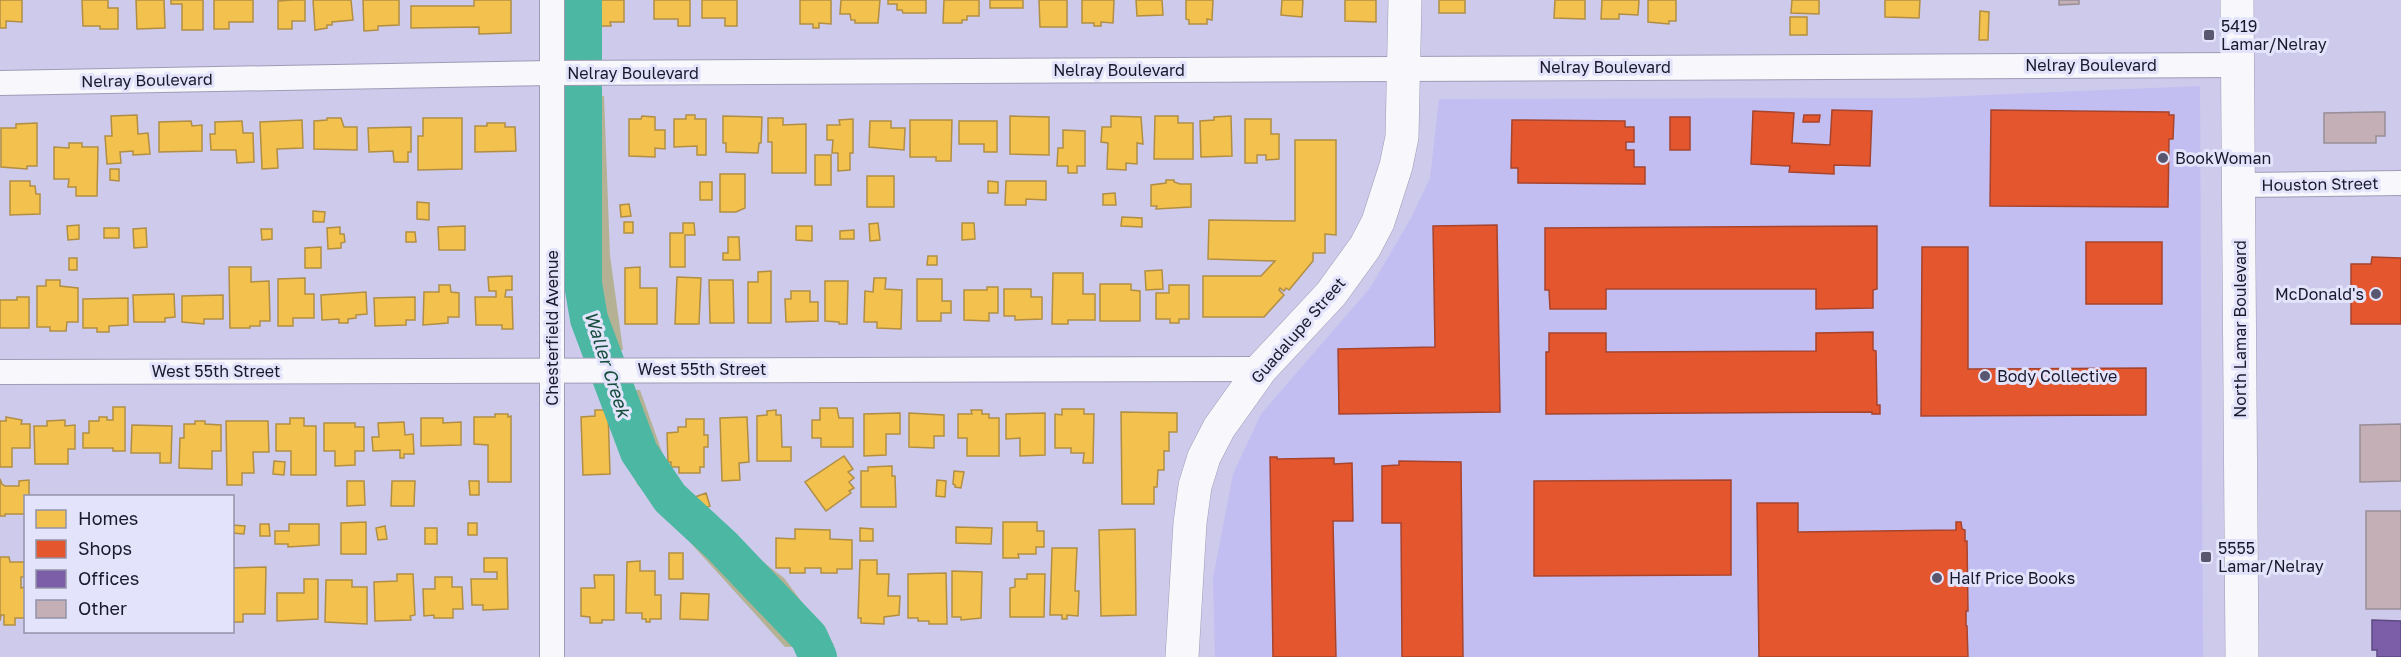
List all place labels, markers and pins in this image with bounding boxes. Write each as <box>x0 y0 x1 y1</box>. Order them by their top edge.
place label: 5419 Lamar/Nelray <box>2221 16 2327 54</box>
marker: 5419 Lamar/Nelray <box>2202 28 2216 42</box>
place label: BookWoman <box>2175 148 2271 168</box>
marker: BookWoman <box>2156 151 2170 165</box>
place label: McDonald's <box>2275 284 2364 304</box>
marker: McDonald's <box>2369 287 2383 301</box>
place label: Body Collective <box>1997 366 2117 386</box>
marker: Body Collective <box>1978 369 1992 383</box>
place label: 5555 Lamar/Nelray <box>2218 538 2324 576</box>
marker: 5555 Lamar/Nelray <box>2199 550 2213 564</box>
place label: Half Price Books <box>1949 568 2075 588</box>
marker: Half Price Books <box>1930 571 1944 585</box>

